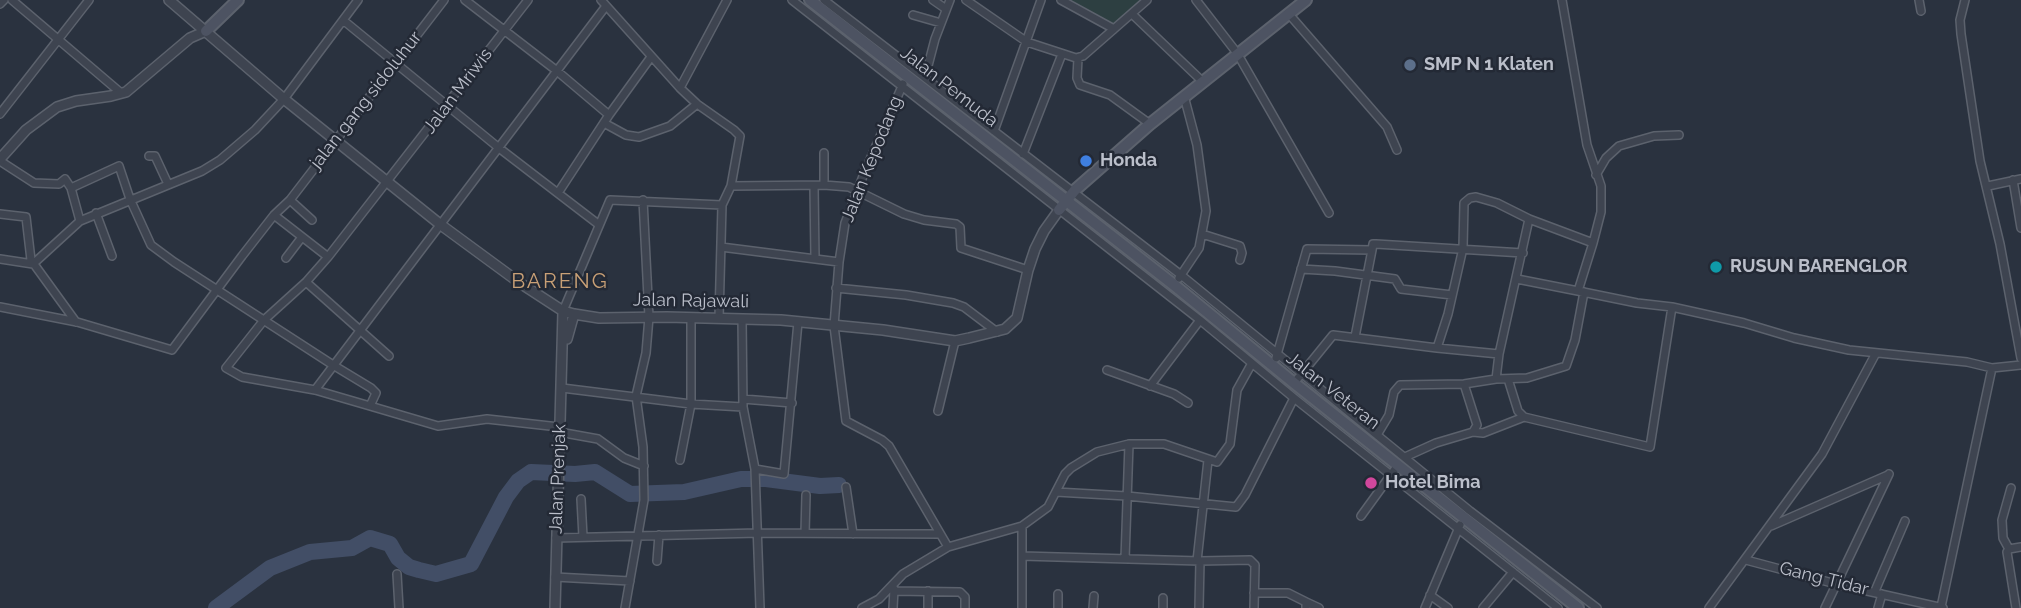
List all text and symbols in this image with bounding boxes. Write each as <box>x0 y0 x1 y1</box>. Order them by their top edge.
street label: jalan gang sidoluhur <box>306 27 426 173</box>
street label: Jalan Pemuda <box>896 42 1002 132</box>
street label: Jalan Mriwis <box>419 44 497 138</box>
place label: SMP N 1 Klaten <box>1424 54 1554 76</box>
marker: SMP N 1 Klaten <box>1402 57 1418 73</box>
street label: Jalan Kepodang <box>837 93 907 225</box>
place label: Honda <box>1100 150 1157 172</box>
marker: Honda <box>1078 153 1094 169</box>
place label: RUSUN BARENGLOR <box>1730 256 1907 278</box>
marker: RUSUN BARENGLOR <box>1708 259 1724 275</box>
district label: BARENG <box>512 269 608 295</box>
street label: Jalan Rajawali <box>633 289 749 313</box>
street label: Jalan Veteran <box>1282 348 1384 434</box>
street label: Jalan Prenjak <box>545 424 571 534</box>
place label: Hotel Bima <box>1385 472 1481 494</box>
marker: Hotel Bima <box>1363 475 1379 491</box>
street label: Gang Tidar <box>1777 557 1871 601</box>

